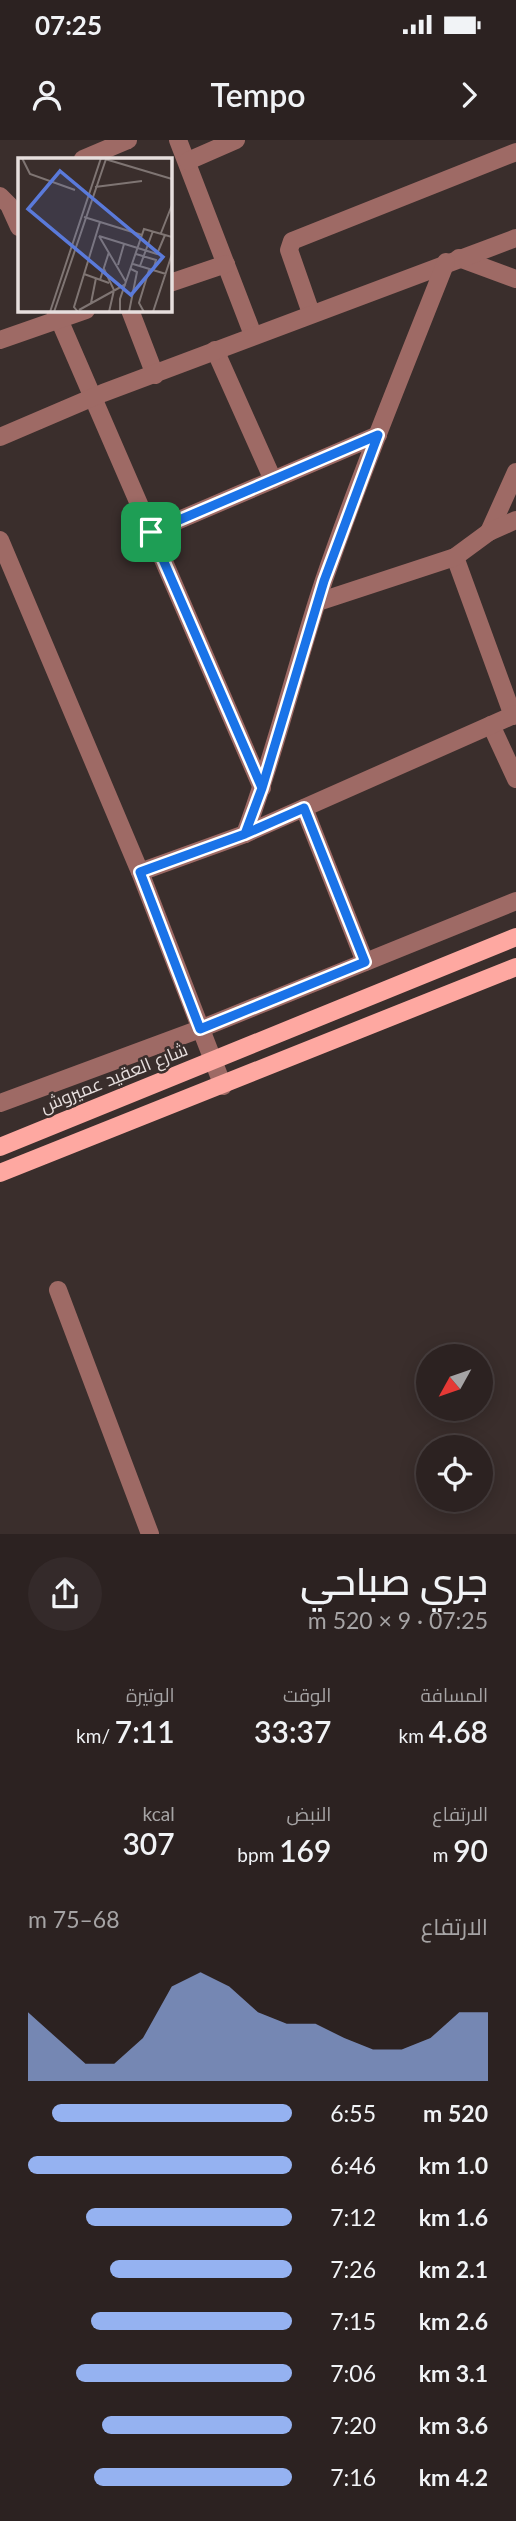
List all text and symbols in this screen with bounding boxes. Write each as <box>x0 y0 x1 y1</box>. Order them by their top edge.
text: 07:25 <box>35 9 102 41</box>
text: Tempo <box>210 75 306 114</box>
icon: person <box>28 76 66 114</box>
icon: forward <box>450 76 488 114</box>
inset map <box>18 158 172 312</box>
pin <box>121 502 181 562</box>
icon: arrive <box>132 513 170 551</box>
street label: شارع العقيد عميروش <box>37 1037 191 1119</box>
north arrow <box>416 1344 494 1421</box>
map controls <box>416 1344 493 1512</box>
button: locate <box>416 1435 493 1512</box>
button: share <box>28 1557 102 1631</box>
text: جري صباحي <box>300 1557 488 1603</box>
text: 07:25 · 9 × 520 m <box>308 1606 488 1634</box>
text: الوتيرة <box>126 1683 175 1706</box>
text: الوقت <box>283 1683 331 1706</box>
text: المسافة <box>420 1683 488 1706</box>
text: 7:11 <box>115 1713 175 1749</box>
text: 33:37 <box>254 1713 331 1749</box>
text: 4.68 <box>429 1713 488 1749</box>
text: /km <box>76 1724 115 1747</box>
text: km <box>399 1724 429 1747</box>
text: kcal <box>143 1802 175 1825</box>
text: النبض <box>287 1802 331 1825</box>
text: الارتفاع <box>432 1802 488 1825</box>
text: 307 <box>122 1825 175 1861</box>
text: 169 <box>279 1832 331 1868</box>
text: 90 <box>453 1832 488 1868</box>
text: bpm <box>237 1843 279 1866</box>
text: m <box>433 1843 453 1866</box>
text: 68–75 m <box>28 1905 120 1933</box>
text: الارتفاع <box>421 1912 488 1940</box>
text: 6:55 <box>330 2099 376 2127</box>
text: 520 m <box>423 2099 488 2127</box>
text: 6:46 <box>330 2151 376 2179</box>
text: 1.0 km <box>419 2151 488 2179</box>
text: 7:12 <box>330 2203 376 2231</box>
text: 1.6 km <box>419 2203 488 2231</box>
text: 7:26 <box>330 2255 376 2283</box>
text: 2.1 km <box>419 2255 488 2283</box>
text: 7:15 <box>330 2307 376 2335</box>
text: 2.6 km <box>419 2307 488 2335</box>
text: 7:06 <box>330 2359 376 2387</box>
text: 3.1 km <box>419 2359 488 2387</box>
text: 7:20 <box>330 2411 376 2439</box>
text: 3.6 km <box>419 2411 488 2439</box>
text: 7:16 <box>330 2463 376 2491</box>
text: 4.2 km <box>419 2463 488 2491</box>

